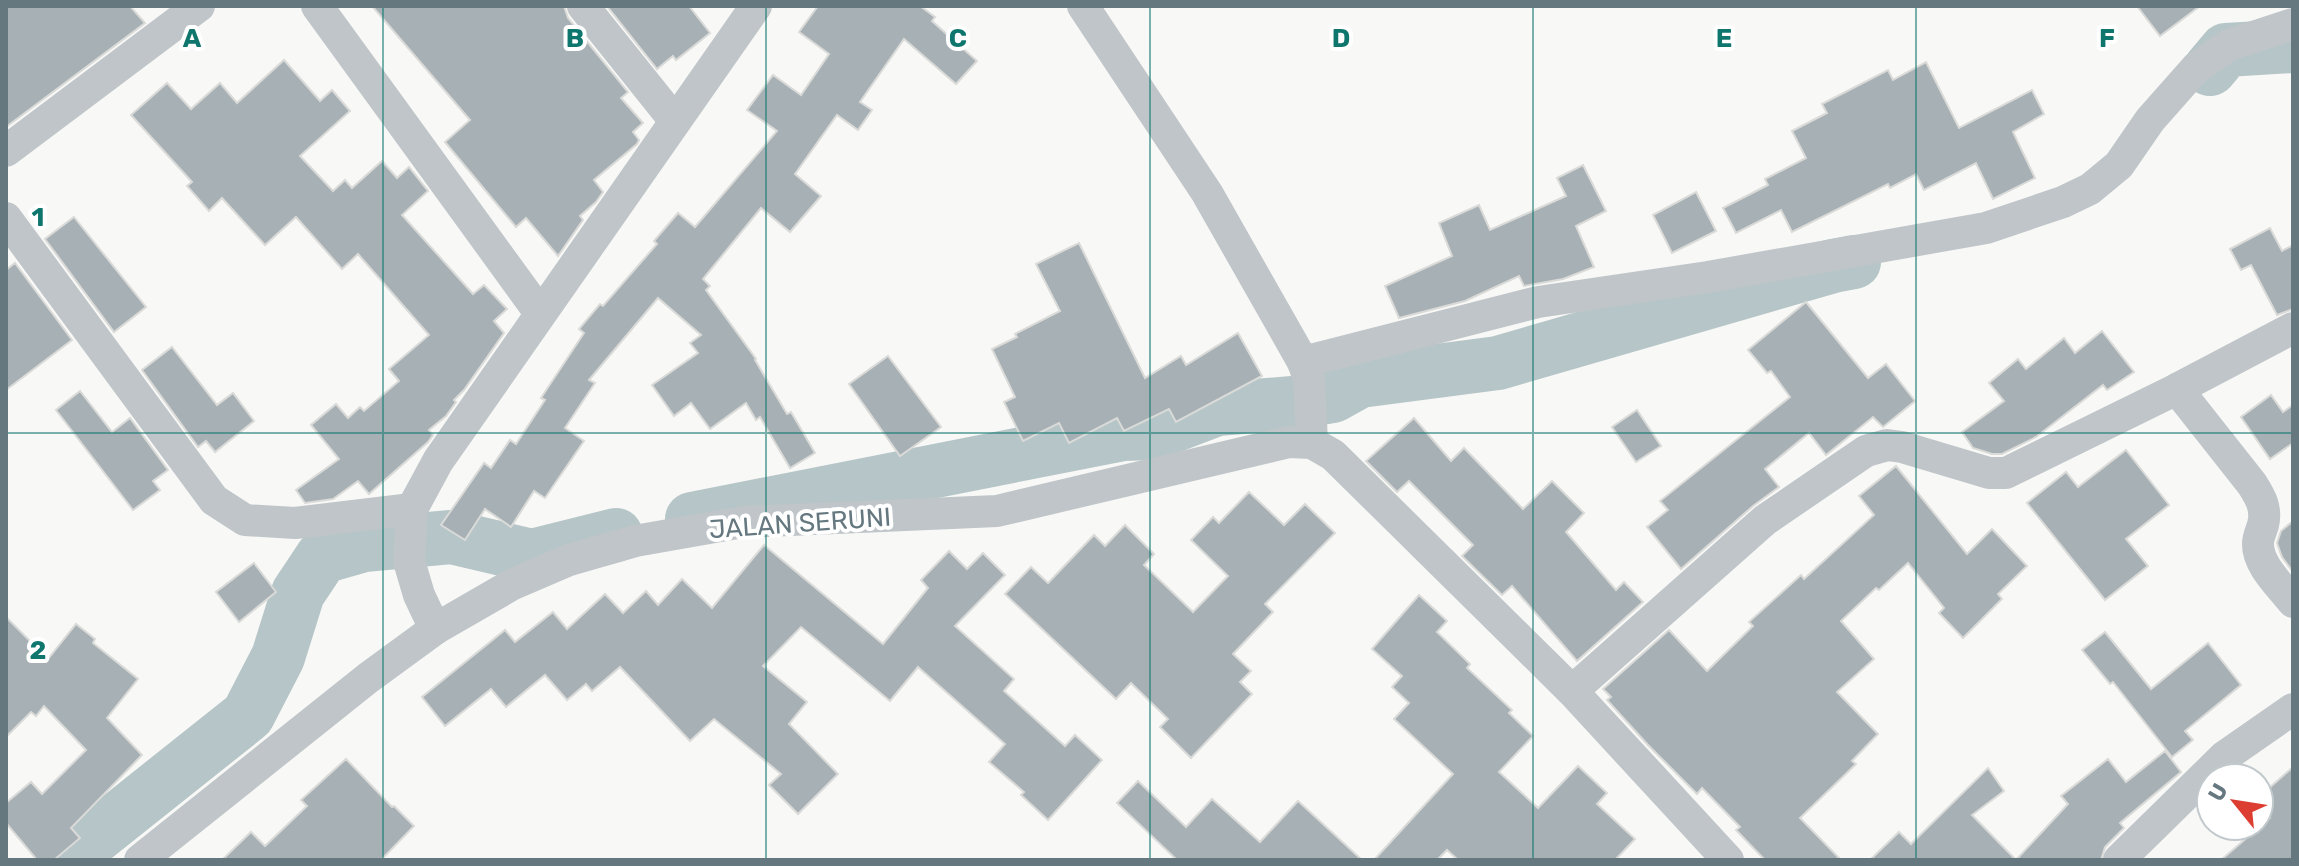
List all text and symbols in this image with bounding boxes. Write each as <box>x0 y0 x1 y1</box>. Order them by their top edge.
text: A <box>183 23 202 54</box>
text: B <box>566 23 584 54</box>
text: C <box>949 23 967 54</box>
text: D <box>1332 23 1350 54</box>
text: E <box>1716 23 1732 54</box>
text: F <box>2099 23 2115 54</box>
text: 1 <box>32 202 44 233</box>
street label: JALAN SERUNI <box>708 502 892 545</box>
text: 2 <box>30 635 46 666</box>
north arrow <box>2195 762 2275 842</box>
text: U <box>2202 779 2234 806</box>

